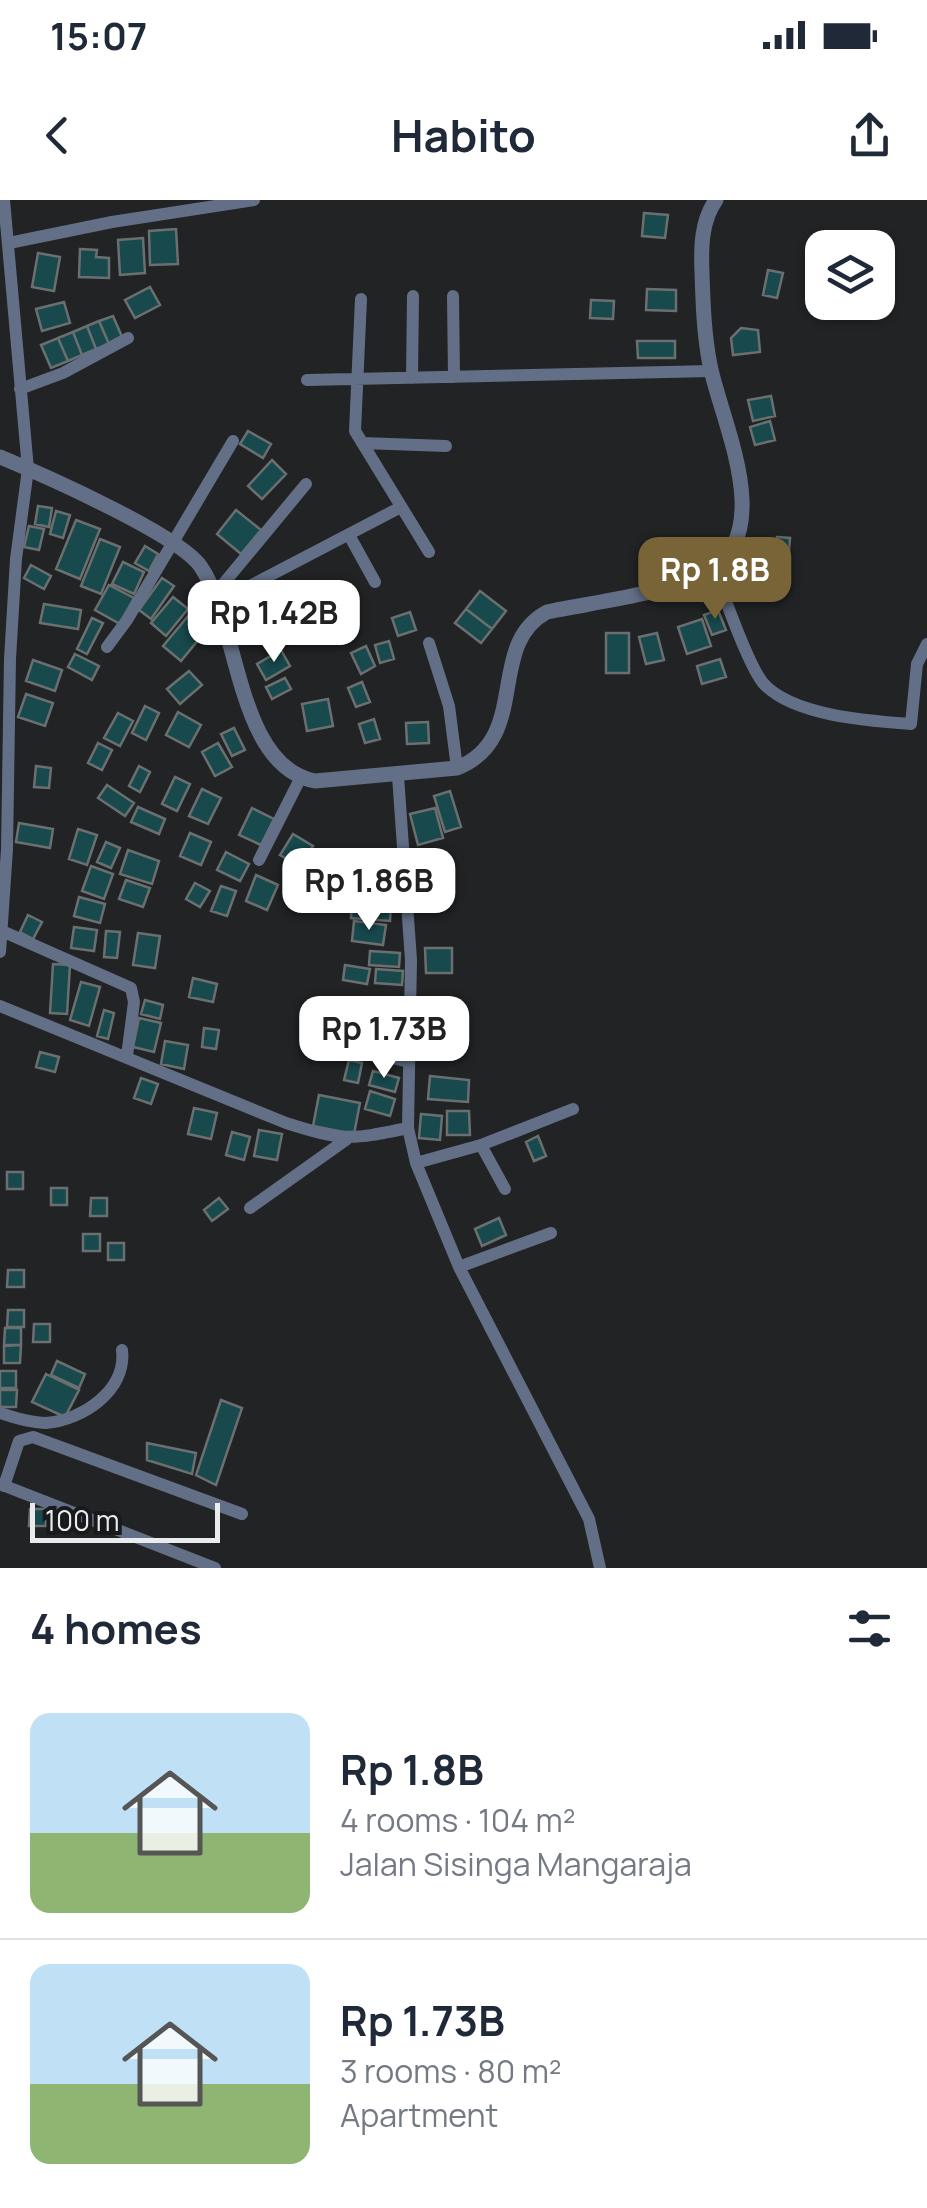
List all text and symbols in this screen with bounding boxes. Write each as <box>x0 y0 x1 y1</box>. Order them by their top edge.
text: 15:07 <box>50 9 147 61</box>
text: Habito <box>391 104 536 166</box>
icon: back <box>30 108 85 163</box>
icon: share <box>842 108 897 163</box>
map controls <box>805 230 895 320</box>
button: layers <box>805 230 895 320</box>
pin: Rp 1.8B <box>623 537 807 622</box>
text: Rp 1.8B <box>660 547 770 591</box>
pin: Rp 1.42B <box>171 580 377 665</box>
text: Rp 1.42B <box>210 590 338 634</box>
pin: Rp 1.86B <box>266 848 472 933</box>
text: Rp 1.86B <box>304 858 434 902</box>
pin: Rp 1.73B <box>281 996 487 1081</box>
text: Rp 1.73B <box>321 1006 447 1050</box>
scale bar <box>30 1498 220 1542</box>
text: 100 m <box>45 1501 119 1539</box>
text: 4 homes <box>30 1599 202 1657</box>
icon: filters <box>842 1601 897 1656</box>
text: Rp 1.8B <box>340 1740 484 1798</box>
icon: home <box>110 1753 230 1873</box>
text: 4 rooms · 104 m² <box>340 1798 576 1842</box>
text: Jalan Sisinga Mangaraja <box>340 1842 692 1886</box>
text: Rp 1.73B <box>340 1991 505 2049</box>
icon: home <box>110 2004 230 2124</box>
text: 3 rooms · 80 m² <box>340 2049 562 2093</box>
text: Apartment <box>340 2093 498 2137</box>

